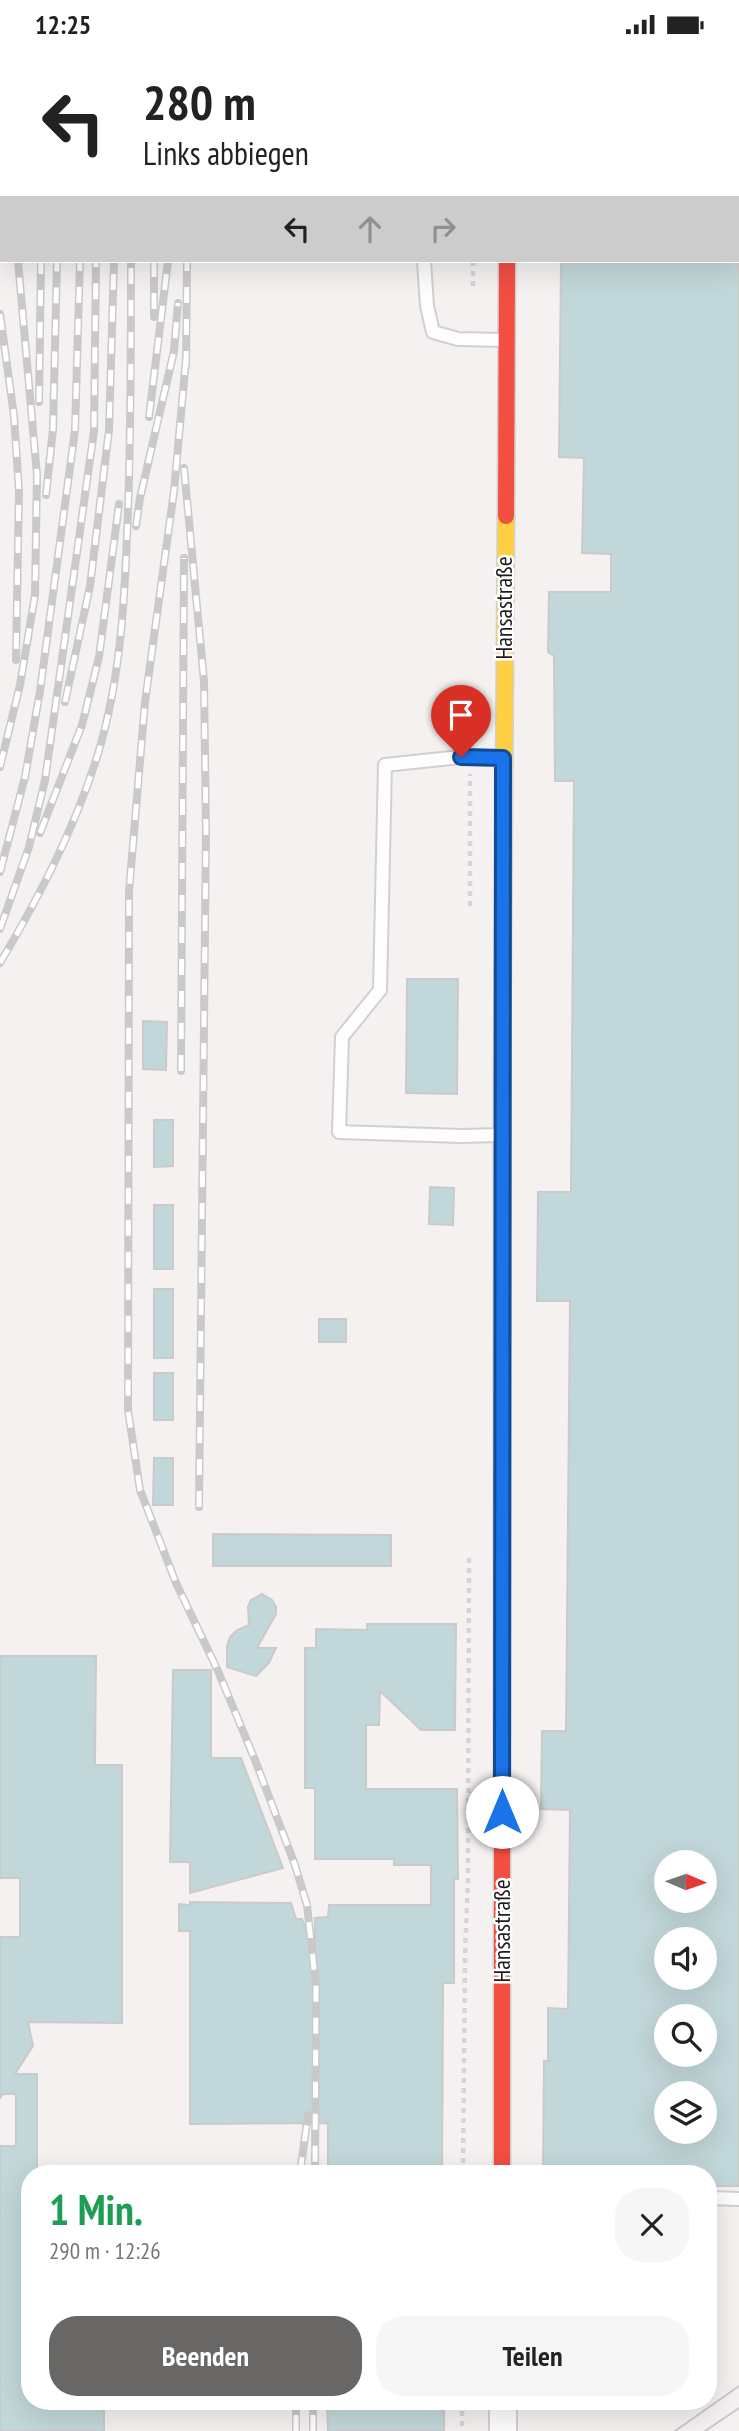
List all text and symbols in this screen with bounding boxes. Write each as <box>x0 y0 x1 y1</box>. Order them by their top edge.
text: 12:25 <box>35 8 91 41</box>
text: 280 m <box>143 70 256 134</box>
icon: left <box>28 77 119 168</box>
text: Links abbiegen <box>143 132 309 174</box>
icon: left <box>278 210 316 248</box>
icon: ahead <box>351 210 389 248</box>
icon: right <box>424 210 462 248</box>
street label: Hansastraße <box>488 556 519 660</box>
pin <box>431 685 491 757</box>
icon: arrive <box>442 696 480 734</box>
position arrow <box>465 1775 539 1849</box>
north arrow <box>654 1850 718 1913</box>
map controls <box>654 1850 717 2144</box>
street label: Hansastraße <box>486 1879 517 1983</box>
button: sound <box>654 1927 717 1990</box>
button: search <box>654 2004 717 2067</box>
button: layers <box>654 2081 717 2144</box>
text: 1 Min. <box>49 2182 143 2237</box>
button: close <box>615 2188 689 2262</box>
text: 290 m · 12:26 <box>49 2236 161 2265</box>
button: Beenden <box>49 2316 362 2396</box>
button: Teilen <box>376 2316 689 2396</box>

